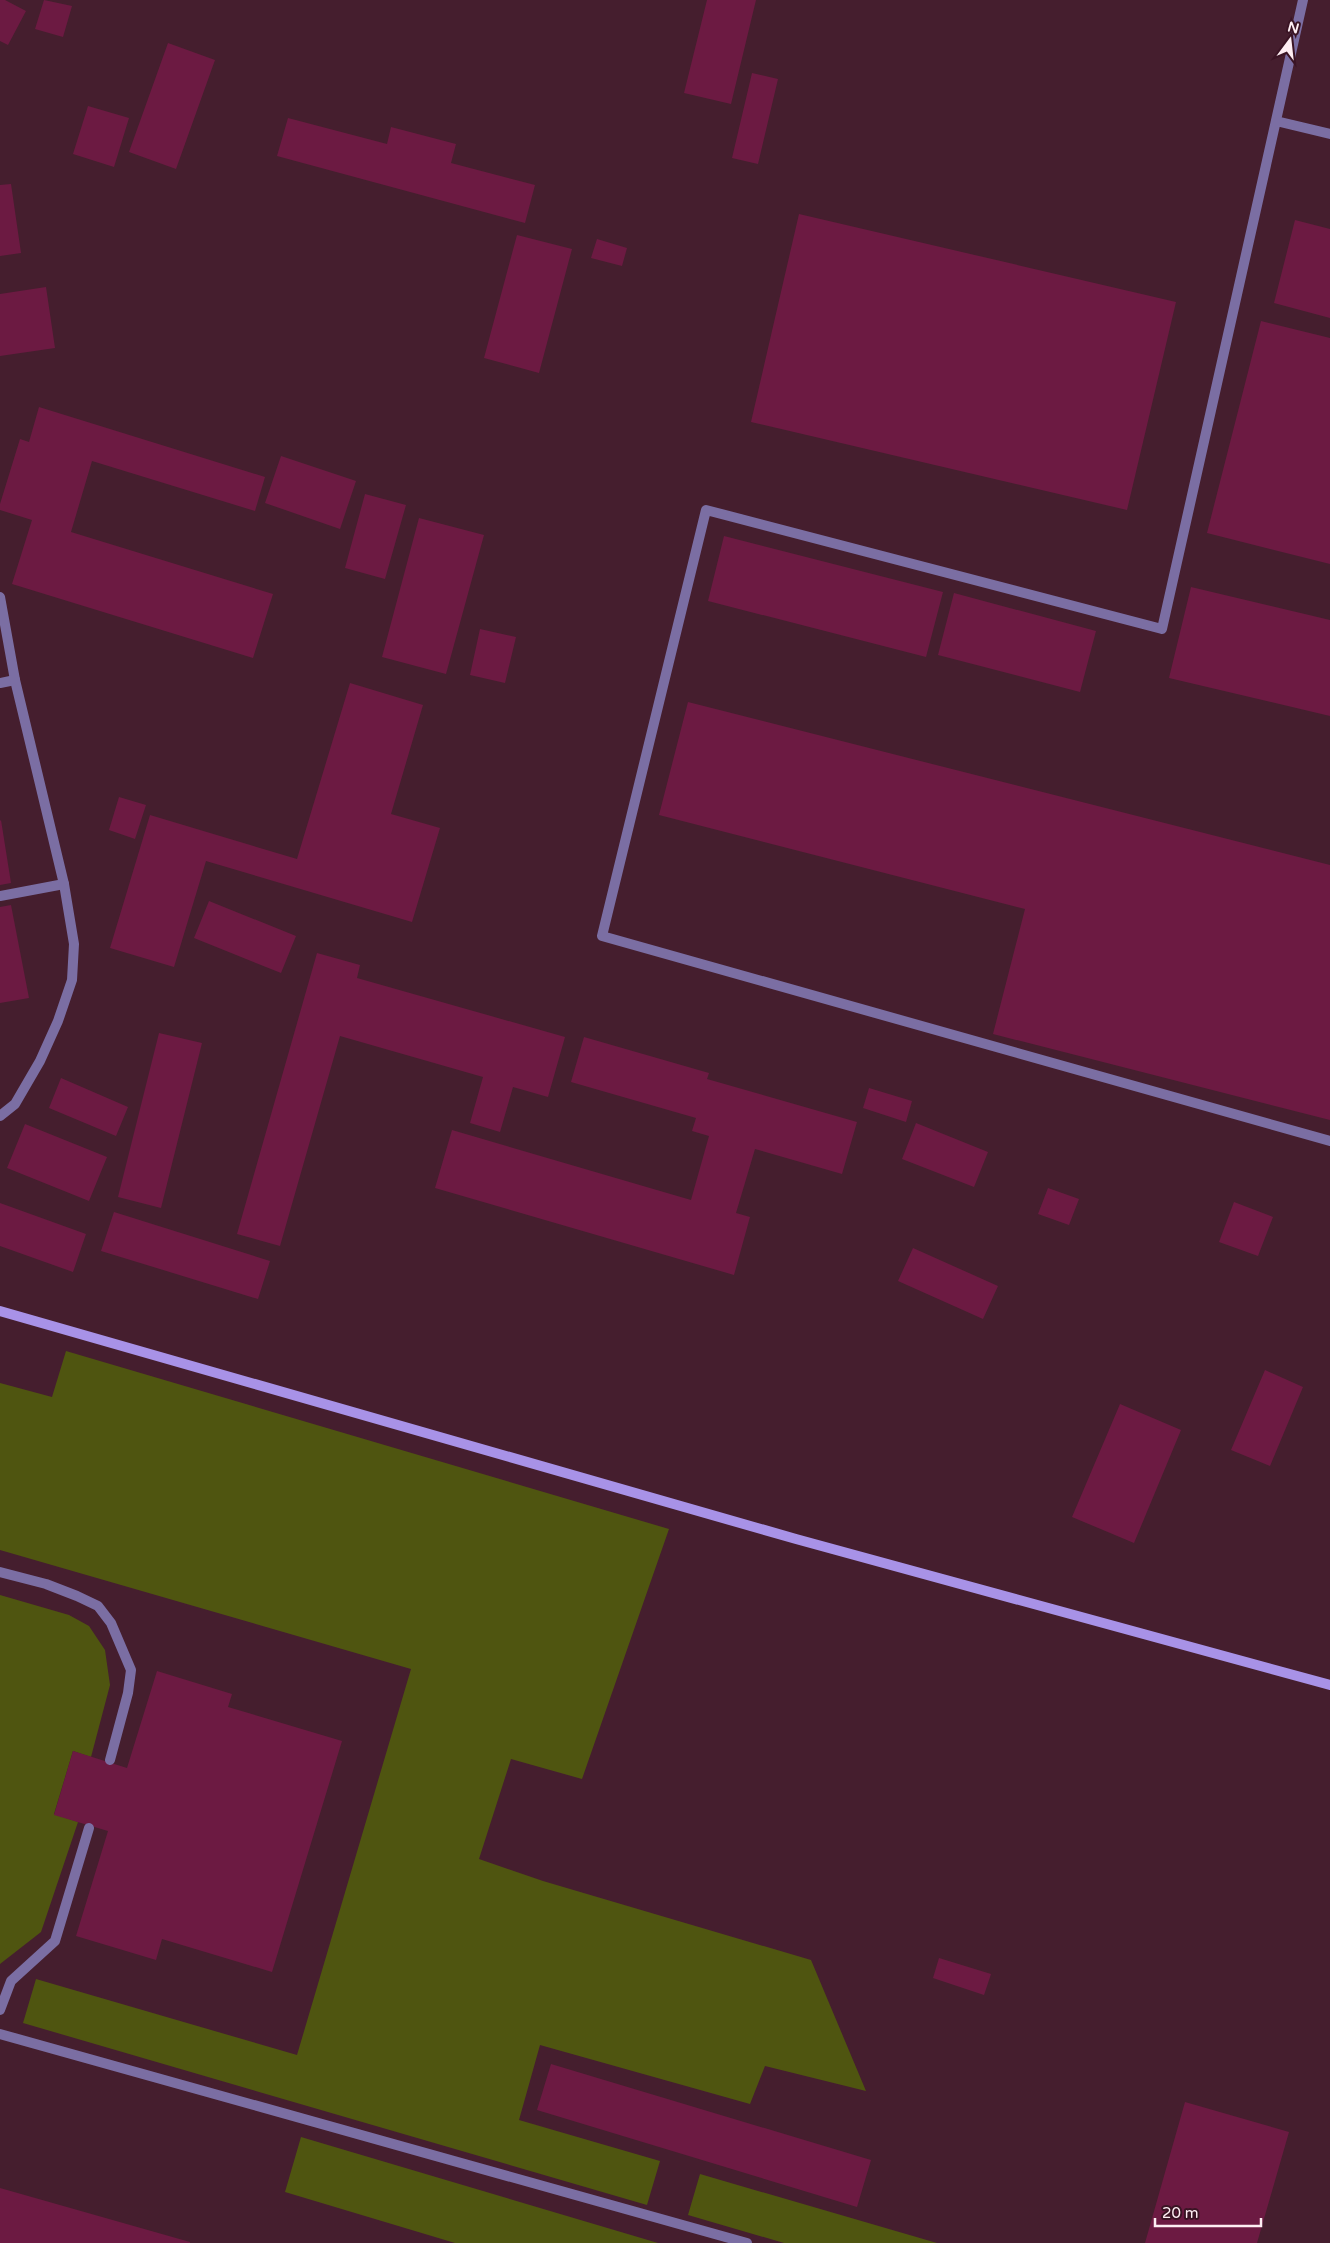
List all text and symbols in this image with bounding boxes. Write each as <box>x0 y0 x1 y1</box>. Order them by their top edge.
north arrow <box>1265 15 1315 65</box>
text: N <box>1286 18 1301 38</box>
scale bar <box>1155 2196 1261 2228</box>
text: 20 m <box>1162 2204 1199 2222</box>

